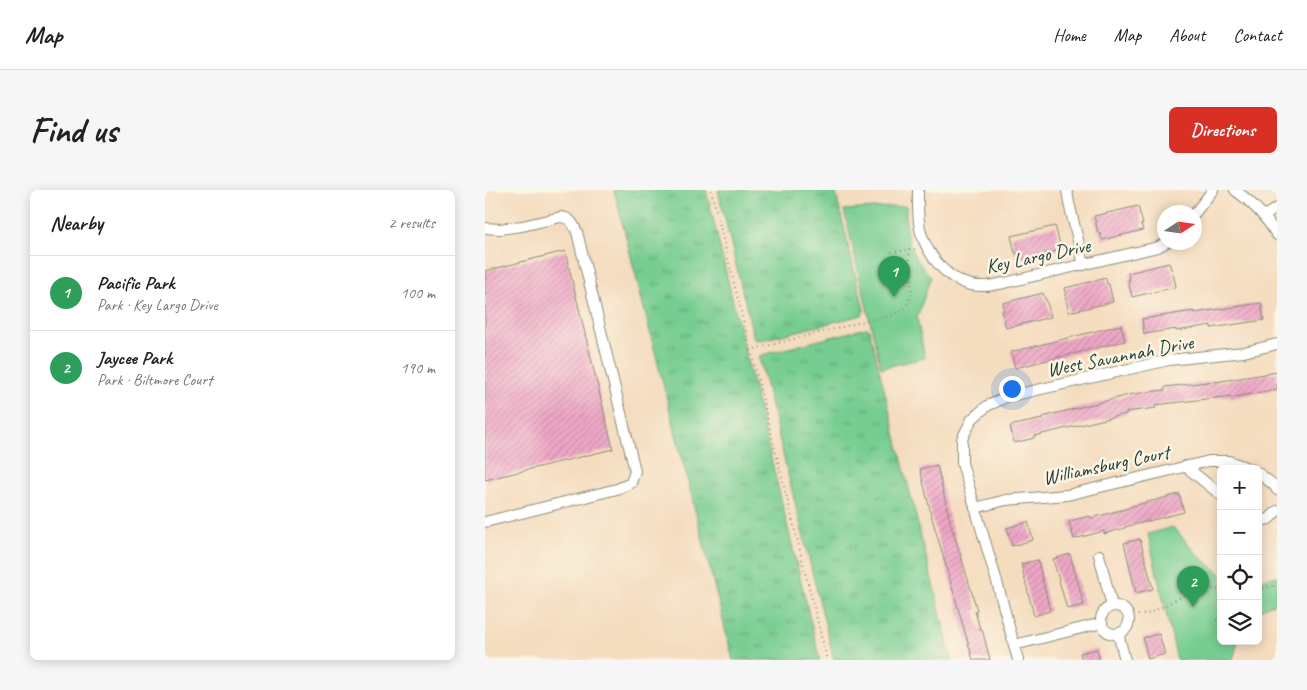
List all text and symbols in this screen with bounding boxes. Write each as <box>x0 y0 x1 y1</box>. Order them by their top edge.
text: Map <box>25 20 62 50</box>
text: Home <box>1053 24 1086 46</box>
text: Map <box>1114 24 1141 46</box>
text: About <box>1169 24 1205 46</box>
text: Contact <box>1233 24 1282 46</box>
button: Directions <box>1169 107 1277 153</box>
text: Find us <box>30 108 117 153</box>
north arrow <box>1157 205 1202 250</box>
text: Nearby <box>50 210 103 236</box>
text: 2 results <box>388 213 435 233</box>
street label: Key Largo Drive <box>984 232 1094 279</box>
pin: 1 <box>878 256 910 297</box>
text: Pacific Park <box>97 271 174 295</box>
text: 1 <box>62 283 70 303</box>
text: 100 m <box>401 283 435 303</box>
text: Park · Key Largo Drive <box>97 295 218 315</box>
street label: West Savannah Drive <box>1045 329 1197 382</box>
text: Jaycee Park <box>97 346 172 370</box>
text: 2 <box>62 358 70 378</box>
text: 190 m <box>401 358 435 378</box>
text: Park · Biltmore Court <box>97 370 212 390</box>
your location <box>999 376 1025 402</box>
street label: Williamsburg Court <box>1041 439 1175 491</box>
map controls <box>1217 465 1262 645</box>
button: + <box>1217 465 1262 510</box>
button: − <box>1217 510 1262 555</box>
button: locate <box>1217 555 1262 600</box>
pin: 2 <box>1177 566 1209 607</box>
button: layers <box>1217 600 1262 645</box>

